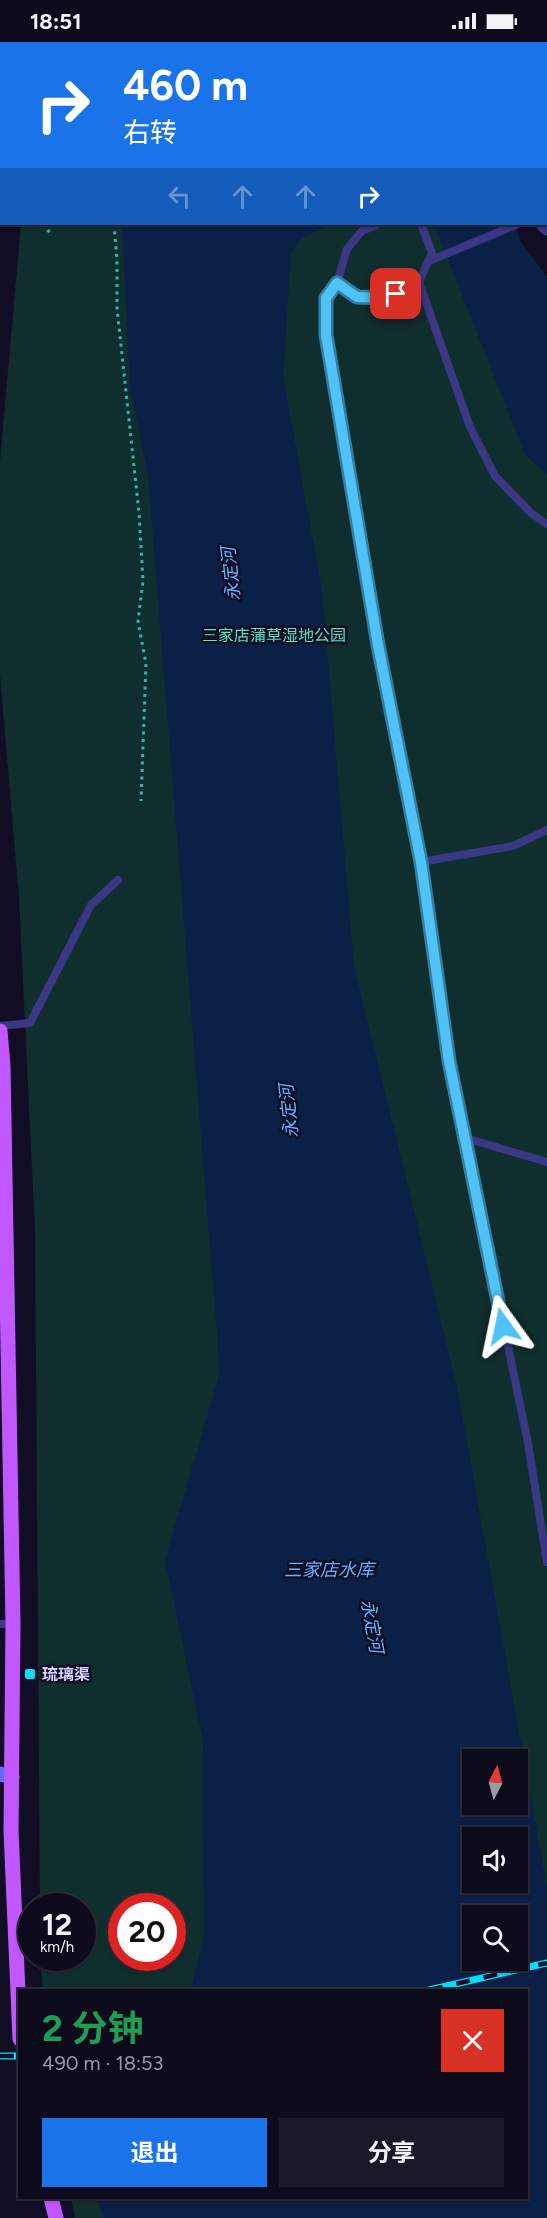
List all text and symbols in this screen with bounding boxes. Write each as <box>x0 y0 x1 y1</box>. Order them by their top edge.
text: 18:51 <box>30 8 81 35</box>
text: 460 m <box>123 60 248 111</box>
icon: right <box>24 66 102 144</box>
text: 右转 <box>123 116 177 149</box>
icon: left <box>163 180 196 213</box>
icon: ahead <box>226 180 259 213</box>
icon: ahead <box>289 180 322 213</box>
icon: right <box>352 180 385 213</box>
pin <box>370 268 421 319</box>
icon: arrive <box>379 277 412 310</box>
water label: 永定河 <box>217 543 245 602</box>
park label: 三家店蒲草湿地公园 <box>202 626 346 645</box>
water label: 永定河 <box>275 1080 303 1139</box>
position arrow <box>471 1294 535 1358</box>
water label: 三家店水库 <box>284 1559 377 1581</box>
water label: 永定河 <box>356 1598 388 1657</box>
place label: 琉璃渠 <box>42 1665 90 1684</box>
marker: 琉璃渠 <box>23 1667 37 1681</box>
north arrow <box>462 1749 528 1815</box>
map controls <box>462 1749 528 1971</box>
button: sound <box>462 1827 528 1893</box>
speed limit sign: 20 <box>108 1893 186 1971</box>
button: search <box>462 1905 528 1971</box>
text: 12 <box>42 1906 72 1943</box>
text: km/h <box>40 1938 74 1956</box>
text: 2 分钟 <box>42 2007 143 2050</box>
button: close <box>441 2009 504 2072</box>
text: 490 m · 18:53 <box>42 2051 163 2075</box>
button: 退出 <box>42 2118 267 2187</box>
button: 分享 <box>279 2118 504 2187</box>

